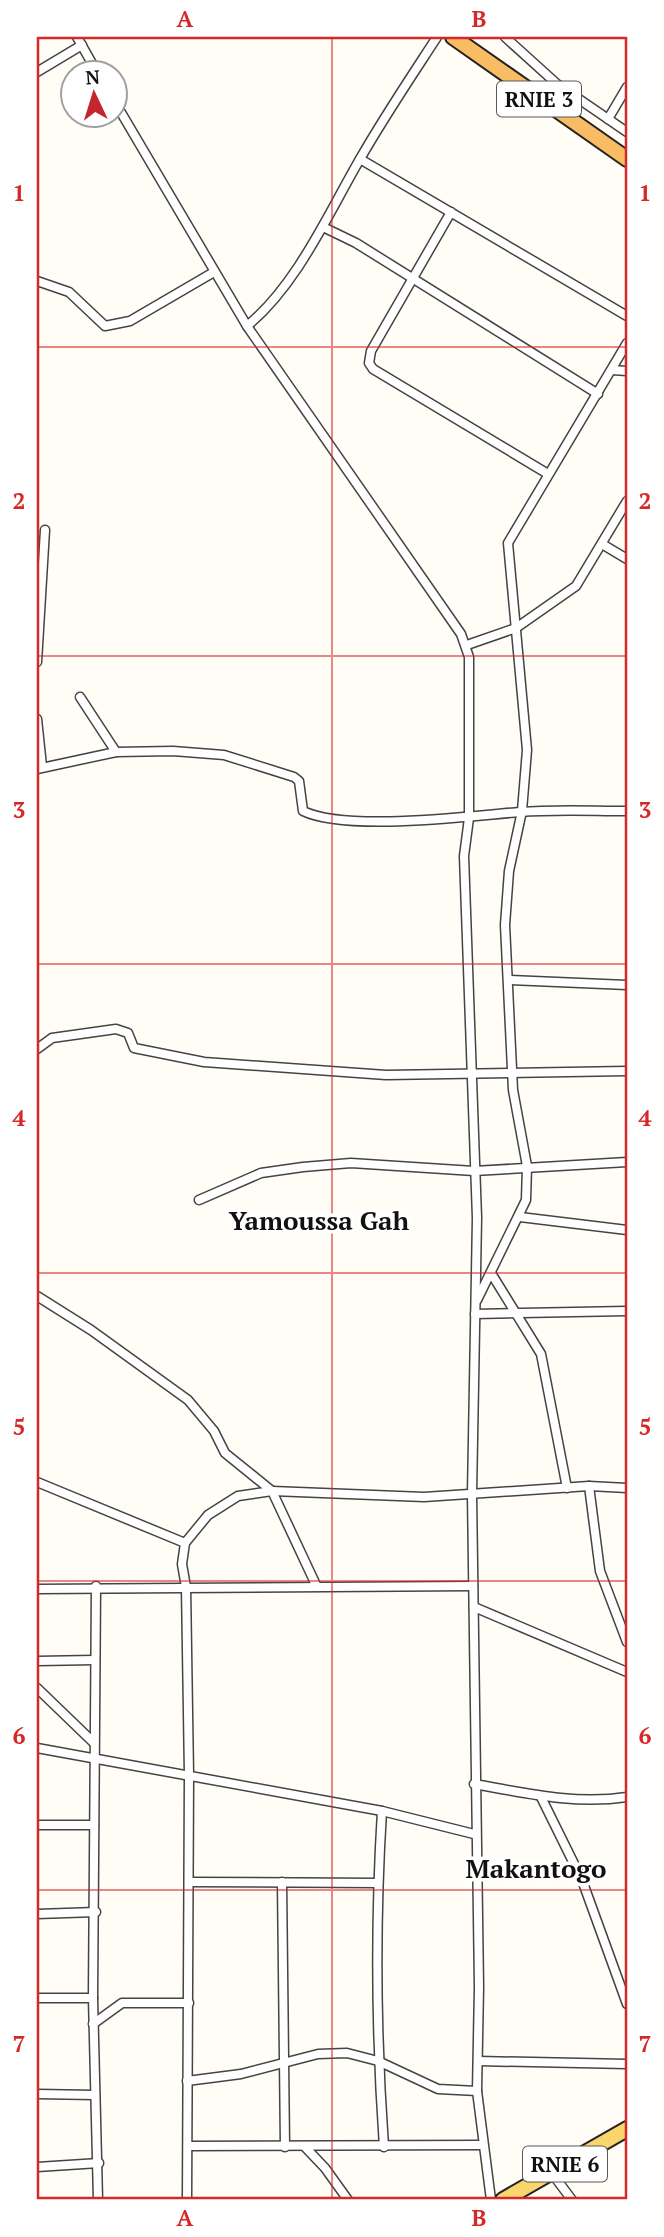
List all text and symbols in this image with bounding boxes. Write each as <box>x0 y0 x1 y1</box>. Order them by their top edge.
text: A <box>177 3 194 34</box>
text: B <box>472 3 487 34</box>
north arrow <box>60 60 130 130</box>
text: N <box>85 64 101 90</box>
road number: RNIE 3 <box>497 82 581 116</box>
text: 1 <box>13 177 26 208</box>
text: 1 <box>639 177 652 208</box>
text: 2 <box>13 485 26 516</box>
text: 2 <box>639 485 652 516</box>
text: 3 <box>13 794 26 825</box>
text: 3 <box>639 794 652 825</box>
text: 4 <box>13 1102 26 1133</box>
text: 4 <box>639 1102 652 1133</box>
district label: Yamoussa Gah <box>229 1203 410 1237</box>
text: 5 <box>13 1411 26 1442</box>
text: 5 <box>639 1411 652 1442</box>
text: 6 <box>13 1720 26 1751</box>
text: 6 <box>639 1720 652 1751</box>
district label: Makantogo <box>466 1851 606 1885</box>
text: 7 <box>13 2028 26 2059</box>
text: 7 <box>639 2028 652 2059</box>
road number: RNIE 6 <box>523 2146 607 2182</box>
text: A <box>177 2202 194 2233</box>
text: B <box>472 2202 487 2233</box>

